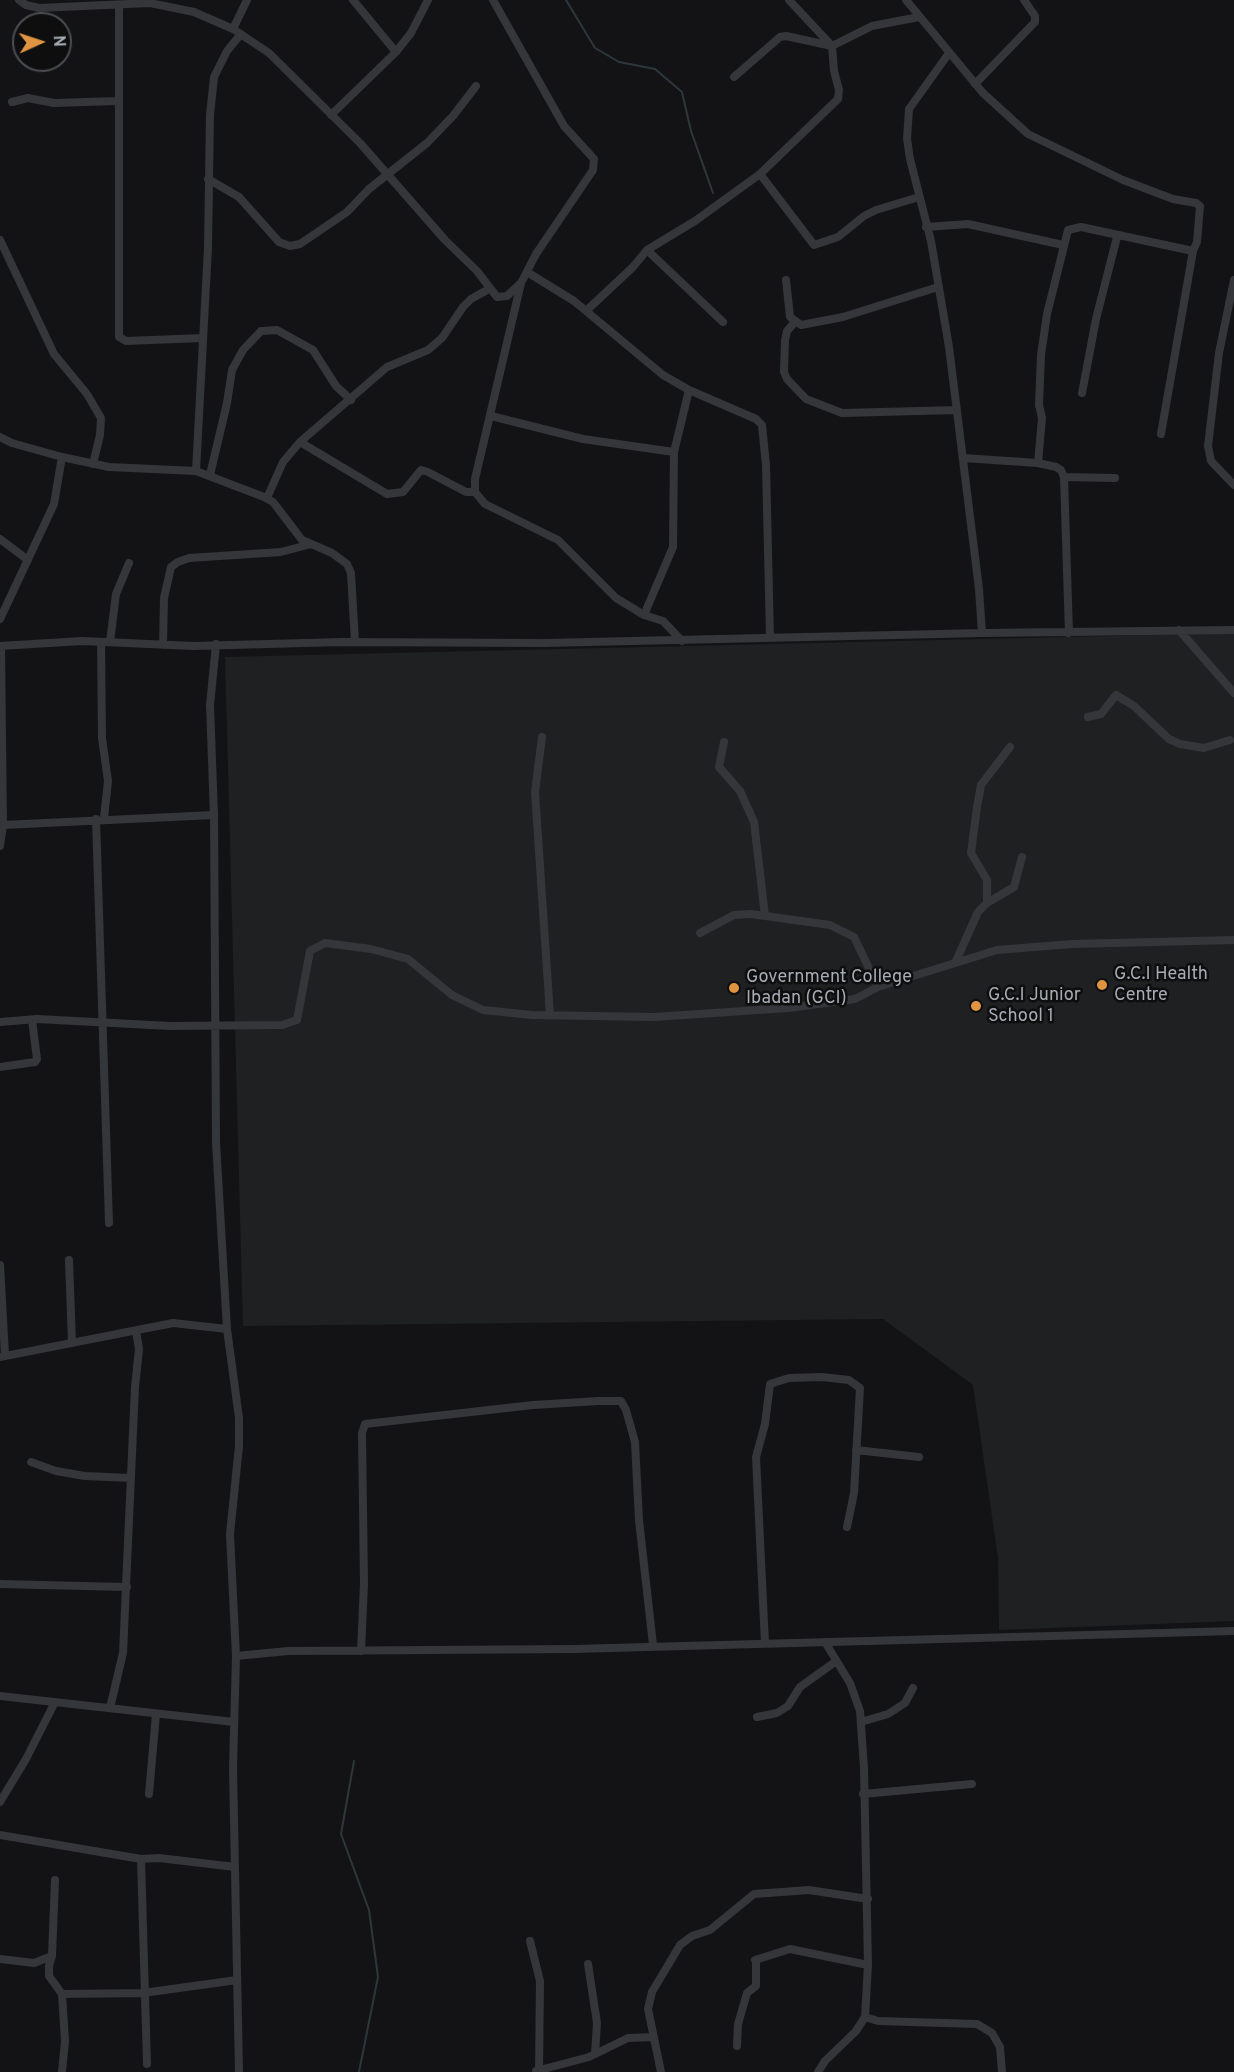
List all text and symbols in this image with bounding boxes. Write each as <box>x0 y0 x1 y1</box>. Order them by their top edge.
north arrow <box>12 12 72 72</box>
text: N <box>48 35 68 47</box>
place label: G.C.I Health Centre <box>1114 964 1208 1006</box>
place label: Government College Ibadan (GCI) <box>746 967 912 1010</box>
marker: G.C.I Health Centre <box>1095 978 1109 992</box>
marker: Government College Ibadan (GCI) <box>727 981 741 995</box>
place label: G.C.I Junior School 1 <box>988 985 1081 1028</box>
marker: G.C.I Junior School 1 <box>969 999 983 1013</box>

